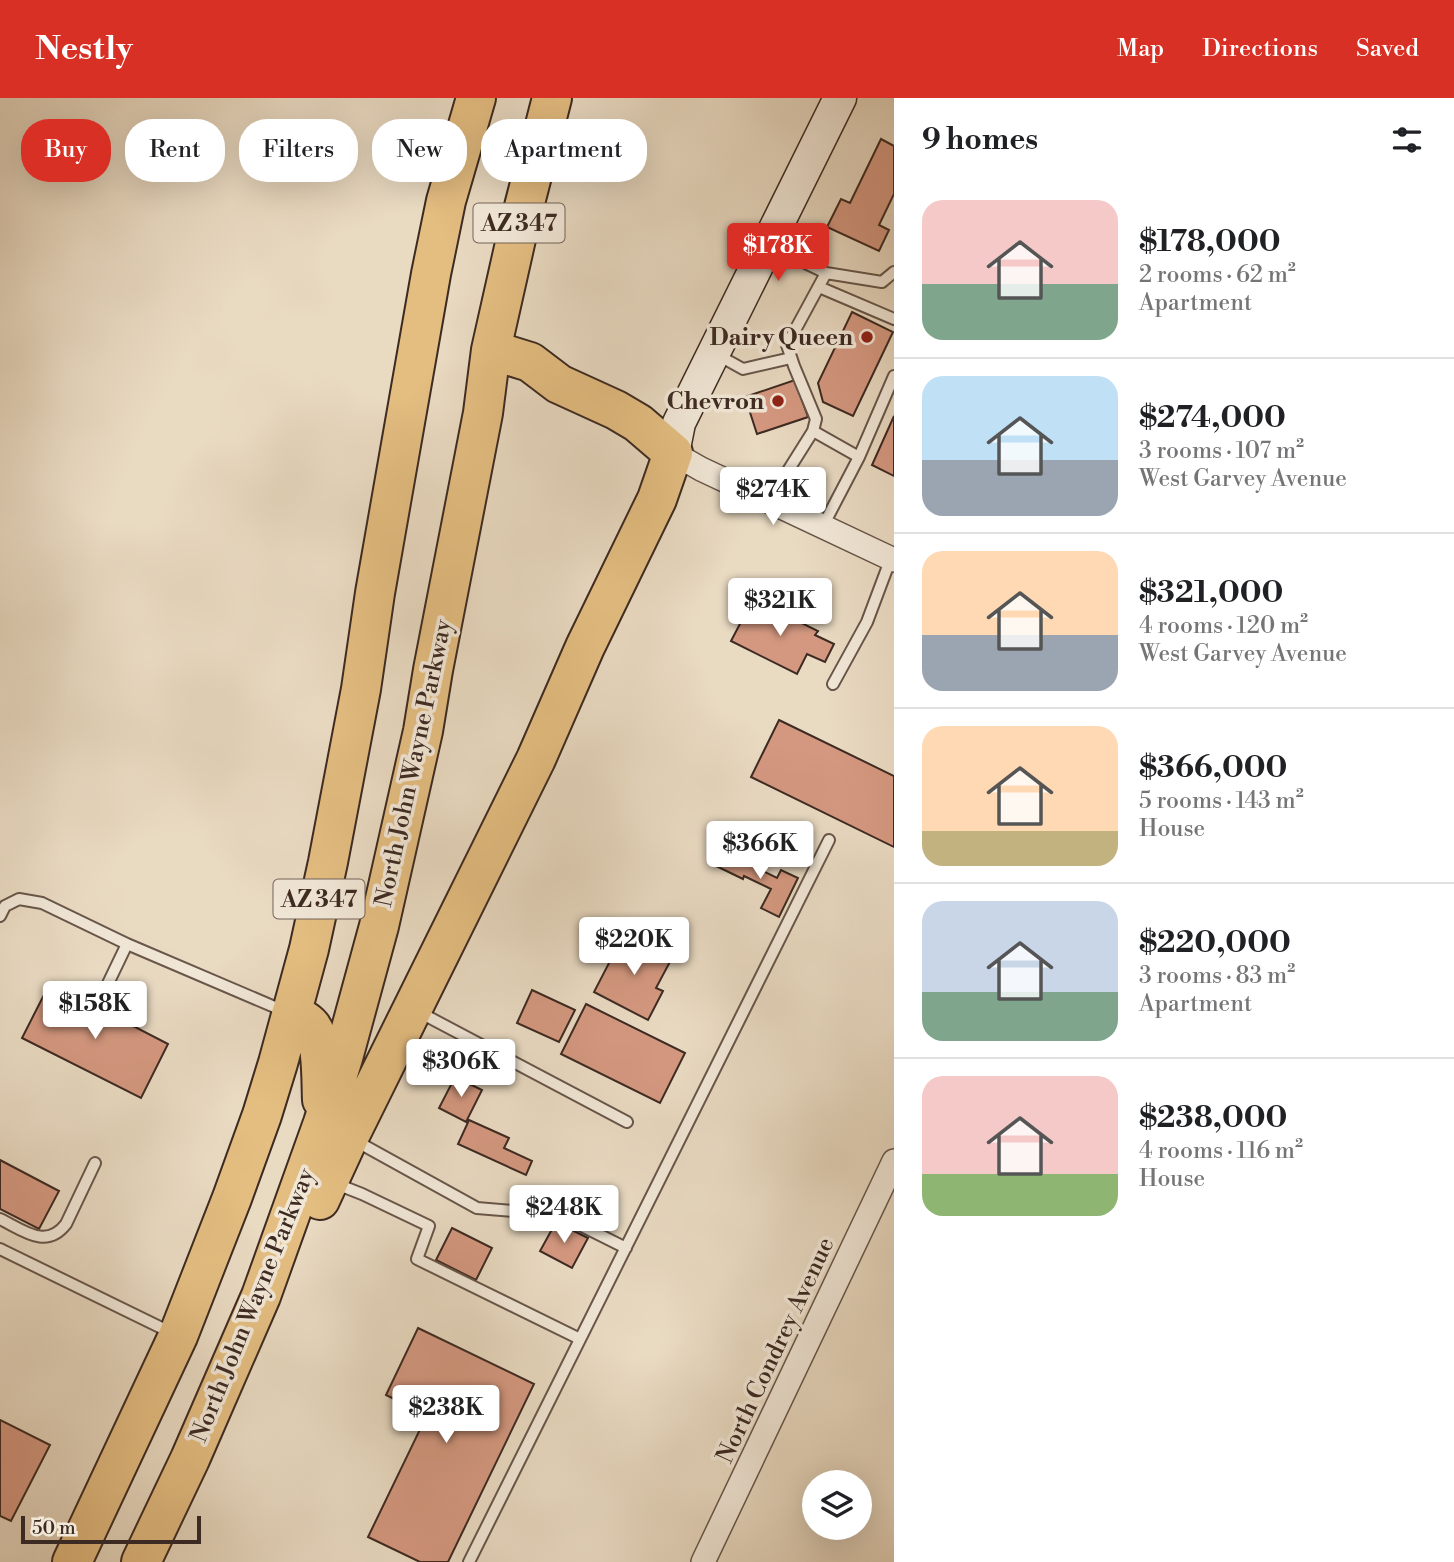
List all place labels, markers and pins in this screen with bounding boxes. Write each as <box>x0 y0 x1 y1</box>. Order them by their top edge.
pin: $178K <box>729 223 827 283</box>
place label: Dairy Queen <box>709 323 853 353</box>
marker: Dairy Queen <box>859 329 875 345</box>
place label: Chevron <box>667 387 764 417</box>
marker: Chevron <box>770 393 786 409</box>
pin: $274K <box>724 468 822 527</box>
pin: $321K <box>731 578 829 638</box>
pin: $366K <box>711 822 809 881</box>
pin: $220K <box>585 918 683 977</box>
pin: $158K <box>46 982 144 1041</box>
pin: $306K <box>412 1040 510 1099</box>
pin: $248K <box>515 1186 613 1245</box>
pin: $238K <box>397 1386 495 1445</box>

